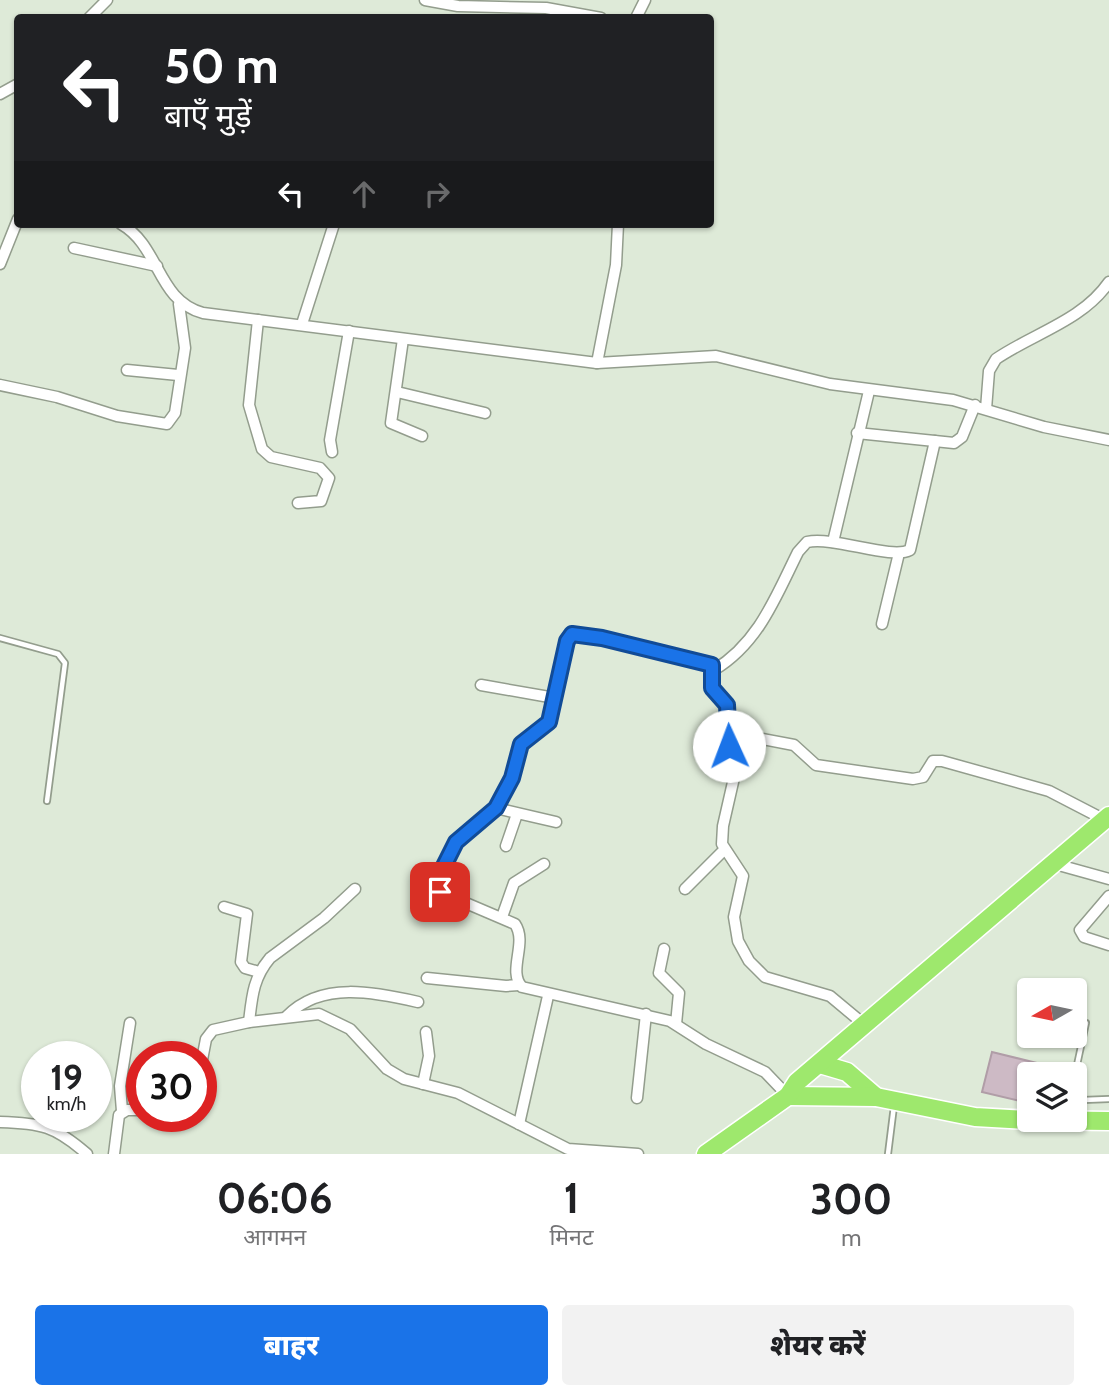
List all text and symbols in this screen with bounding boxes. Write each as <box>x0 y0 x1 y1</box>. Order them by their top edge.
text: 50 m <box>164 36 279 95</box>
icon: left <box>49 42 140 133</box>
text: बाएँ मुड़ें <box>164 96 252 135</box>
icon: left <box>272 175 310 213</box>
icon: ahead <box>345 175 383 213</box>
icon: right <box>418 175 456 213</box>
position arrow <box>692 709 766 783</box>
pin <box>410 862 470 922</box>
icon: arrive <box>421 873 459 911</box>
north arrow <box>1017 978 1087 1048</box>
map controls <box>1017 978 1087 1132</box>
speed limit sign: 30 <box>126 1041 217 1132</box>
text: 19 <box>50 1056 83 1099</box>
button: layers <box>1017 1062 1087 1132</box>
text: km/h <box>47 1093 86 1115</box>
text: 06:06 <box>217 1172 333 1224</box>
text: 1 <box>564 1172 579 1224</box>
text: 300 <box>810 1173 892 1225</box>
text: आगमन <box>243 1223 306 1251</box>
text: मिनट <box>549 1223 593 1251</box>
text: m <box>841 1224 861 1252</box>
button: बाहर <box>35 1305 548 1385</box>
button: शेयर करें <box>562 1305 1074 1385</box>

